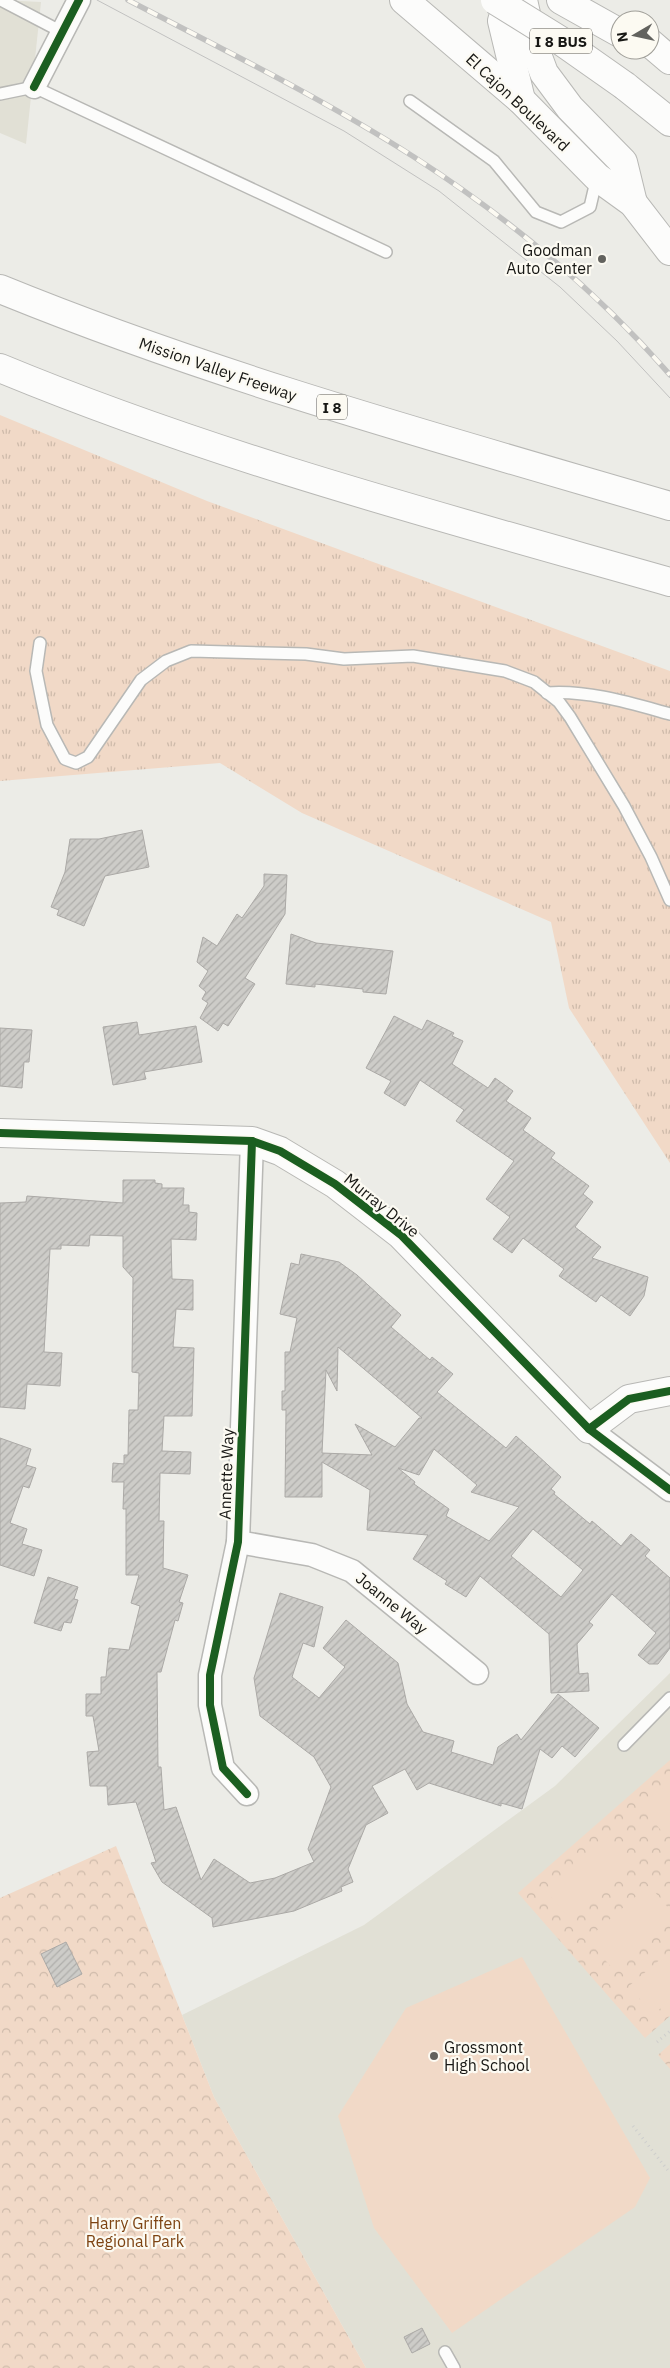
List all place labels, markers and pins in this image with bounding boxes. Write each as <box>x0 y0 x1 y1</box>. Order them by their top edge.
place label: Goodman Auto Center <box>506 240 592 278</box>
marker: Goodman Auto Center <box>596 253 608 265</box>
place label: Grossmont High School <box>444 2037 529 2075</box>
marker: Grossmont High School <box>428 2050 440 2062</box>

